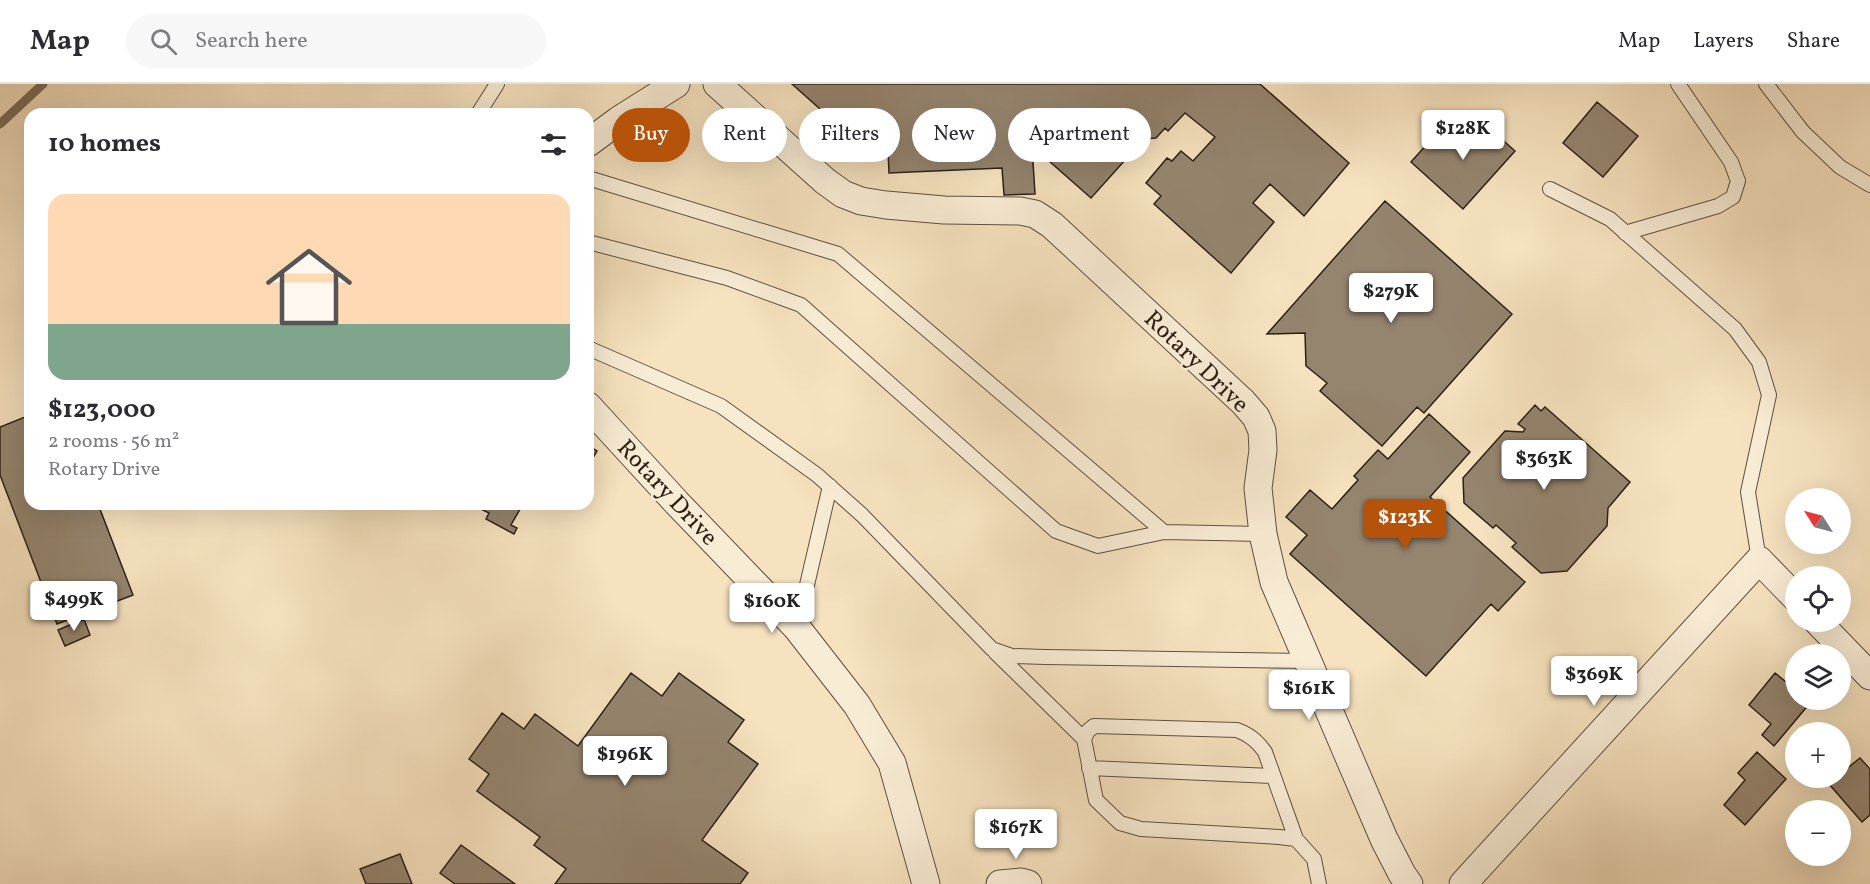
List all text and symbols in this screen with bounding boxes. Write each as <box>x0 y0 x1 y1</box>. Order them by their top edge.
search box <box>126 14 546 68</box>
text: Map <box>30 22 90 61</box>
icon: search <box>147 25 180 58</box>
text: Search here <box>195 26 308 57</box>
text: Map <box>1618 27 1660 56</box>
text: Layers <box>1693 27 1754 56</box>
text: Share <box>1787 27 1840 56</box>
chip: Buy <box>612 108 690 162</box>
chip: Rent <box>702 108 787 162</box>
chip: Filters <box>799 108 900 162</box>
chip: New <box>912 108 996 162</box>
chip: Apartment <box>1008 108 1151 162</box>
pin: $128K <box>1421 110 1505 161</box>
text: $128K <box>1436 115 1490 143</box>
text: 10 homes <box>48 126 161 162</box>
icon: filters <box>537 128 570 161</box>
icon: home <box>255 233 363 341</box>
pin: $279K <box>1349 273 1433 324</box>
text: $279K <box>1363 278 1419 306</box>
street label: Rotary Drive <box>1135 303 1256 421</box>
text: $123,000 <box>48 392 155 428</box>
text: 2 rooms · 56 m² <box>48 428 179 456</box>
street label: Rotary Drive <box>608 432 725 554</box>
pin: $363K <box>1502 440 1586 491</box>
text: $363K <box>1516 445 1572 473</box>
text: Rotary Drive <box>48 456 160 484</box>
north arrow <box>1785 488 1851 554</box>
map controls <box>1785 488 1851 866</box>
pin: $123K <box>1363 499 1447 550</box>
text: $123K <box>1378 504 1432 532</box>
button: locate <box>1785 566 1851 632</box>
pin: $499K <box>32 581 116 632</box>
pin: $160K <box>730 583 814 634</box>
text: $499K <box>44 586 104 614</box>
text: $160K <box>744 588 800 616</box>
button: layers <box>1785 644 1851 710</box>
pin: $369K <box>1552 656 1636 707</box>
text: $369K <box>1565 661 1623 689</box>
pin: $161K <box>1267 670 1351 721</box>
text: $161K <box>1283 675 1335 703</box>
button: + <box>1785 722 1851 788</box>
pin: $196K <box>583 736 667 787</box>
text: $196K <box>597 741 653 769</box>
button: − <box>1785 800 1851 866</box>
pin: $167K <box>974 809 1058 860</box>
text: $167K <box>989 814 1043 842</box>

